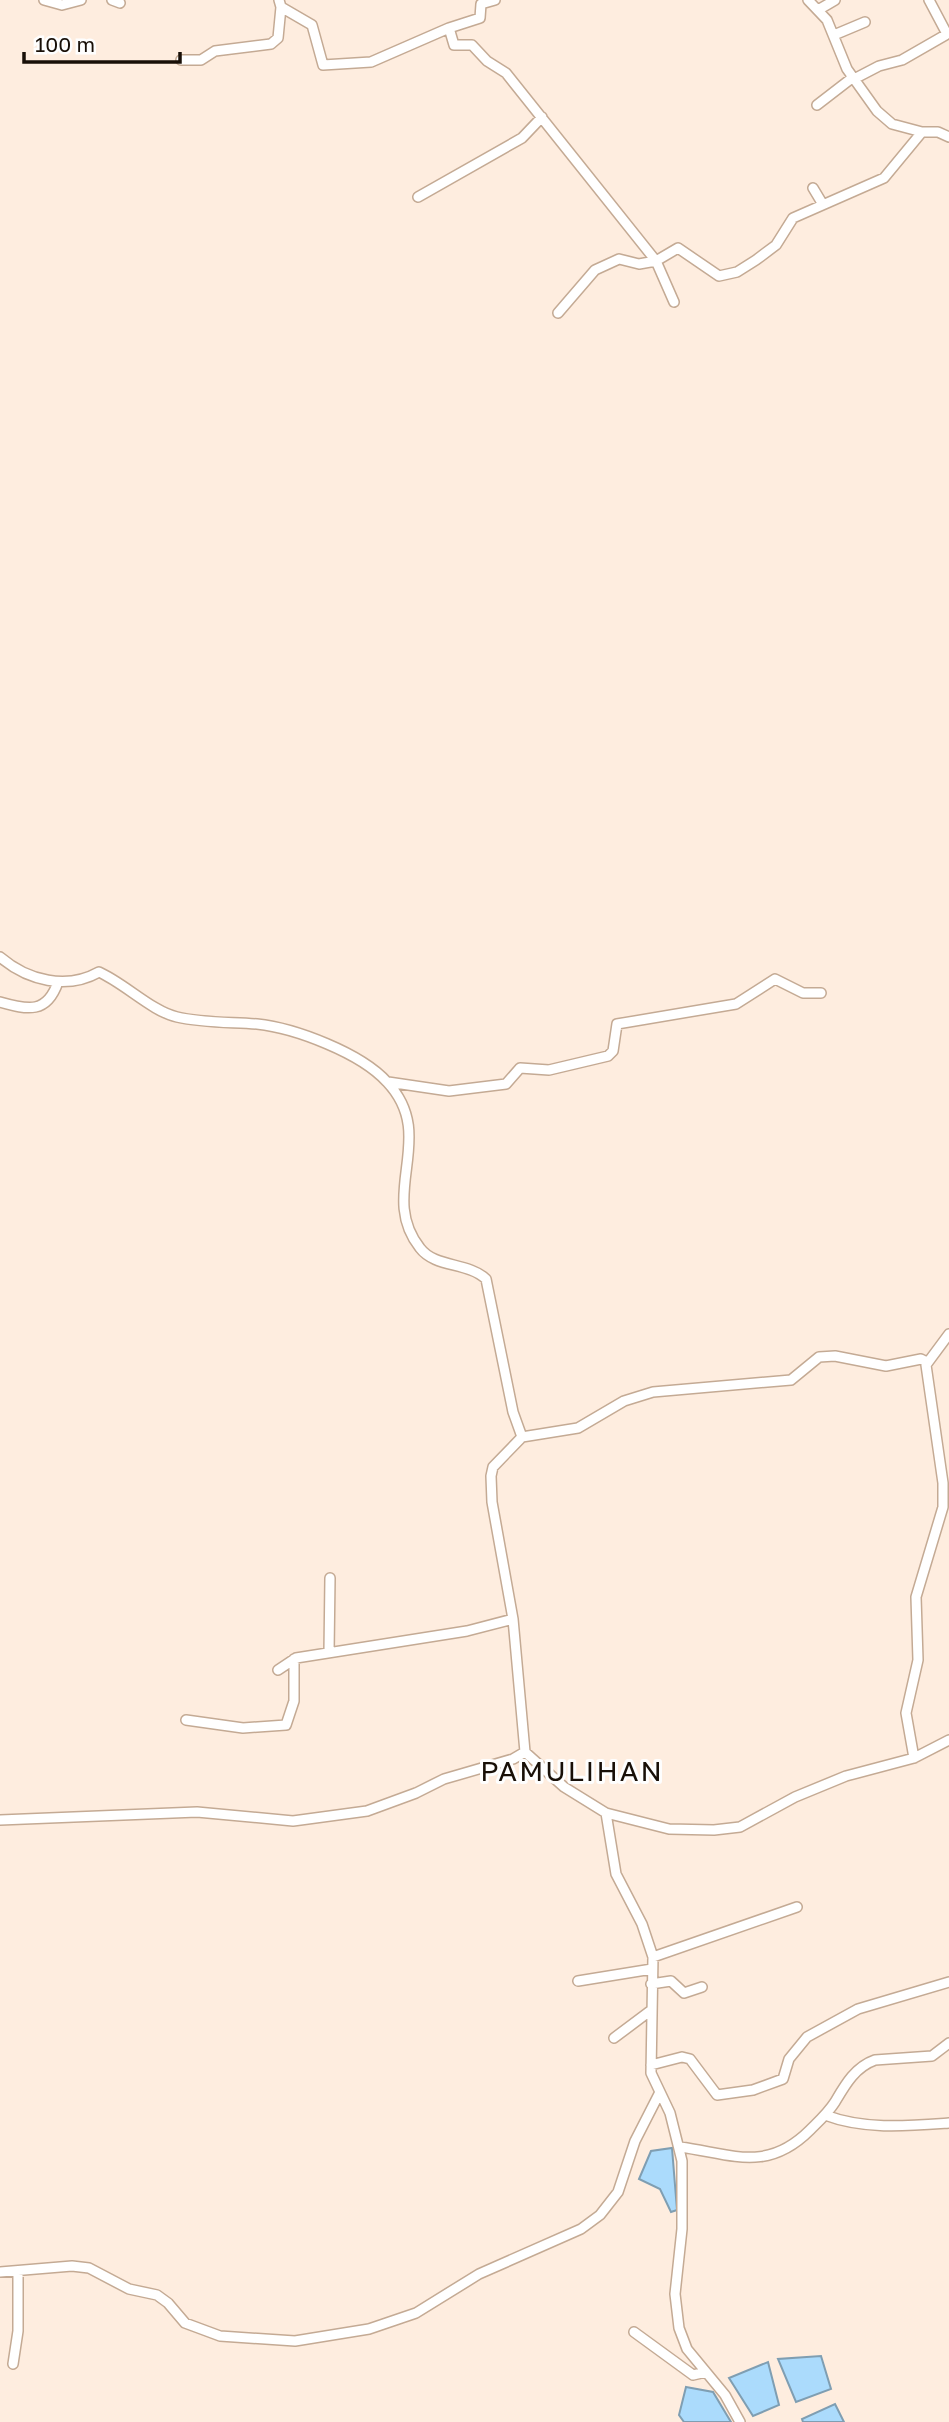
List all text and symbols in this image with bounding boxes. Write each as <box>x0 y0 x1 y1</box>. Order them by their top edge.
scale bar <box>24 21 180 65</box>
text: 100 m <box>35 31 95 57</box>
district label: PAMULIHAN <box>480 1754 664 1787</box>

